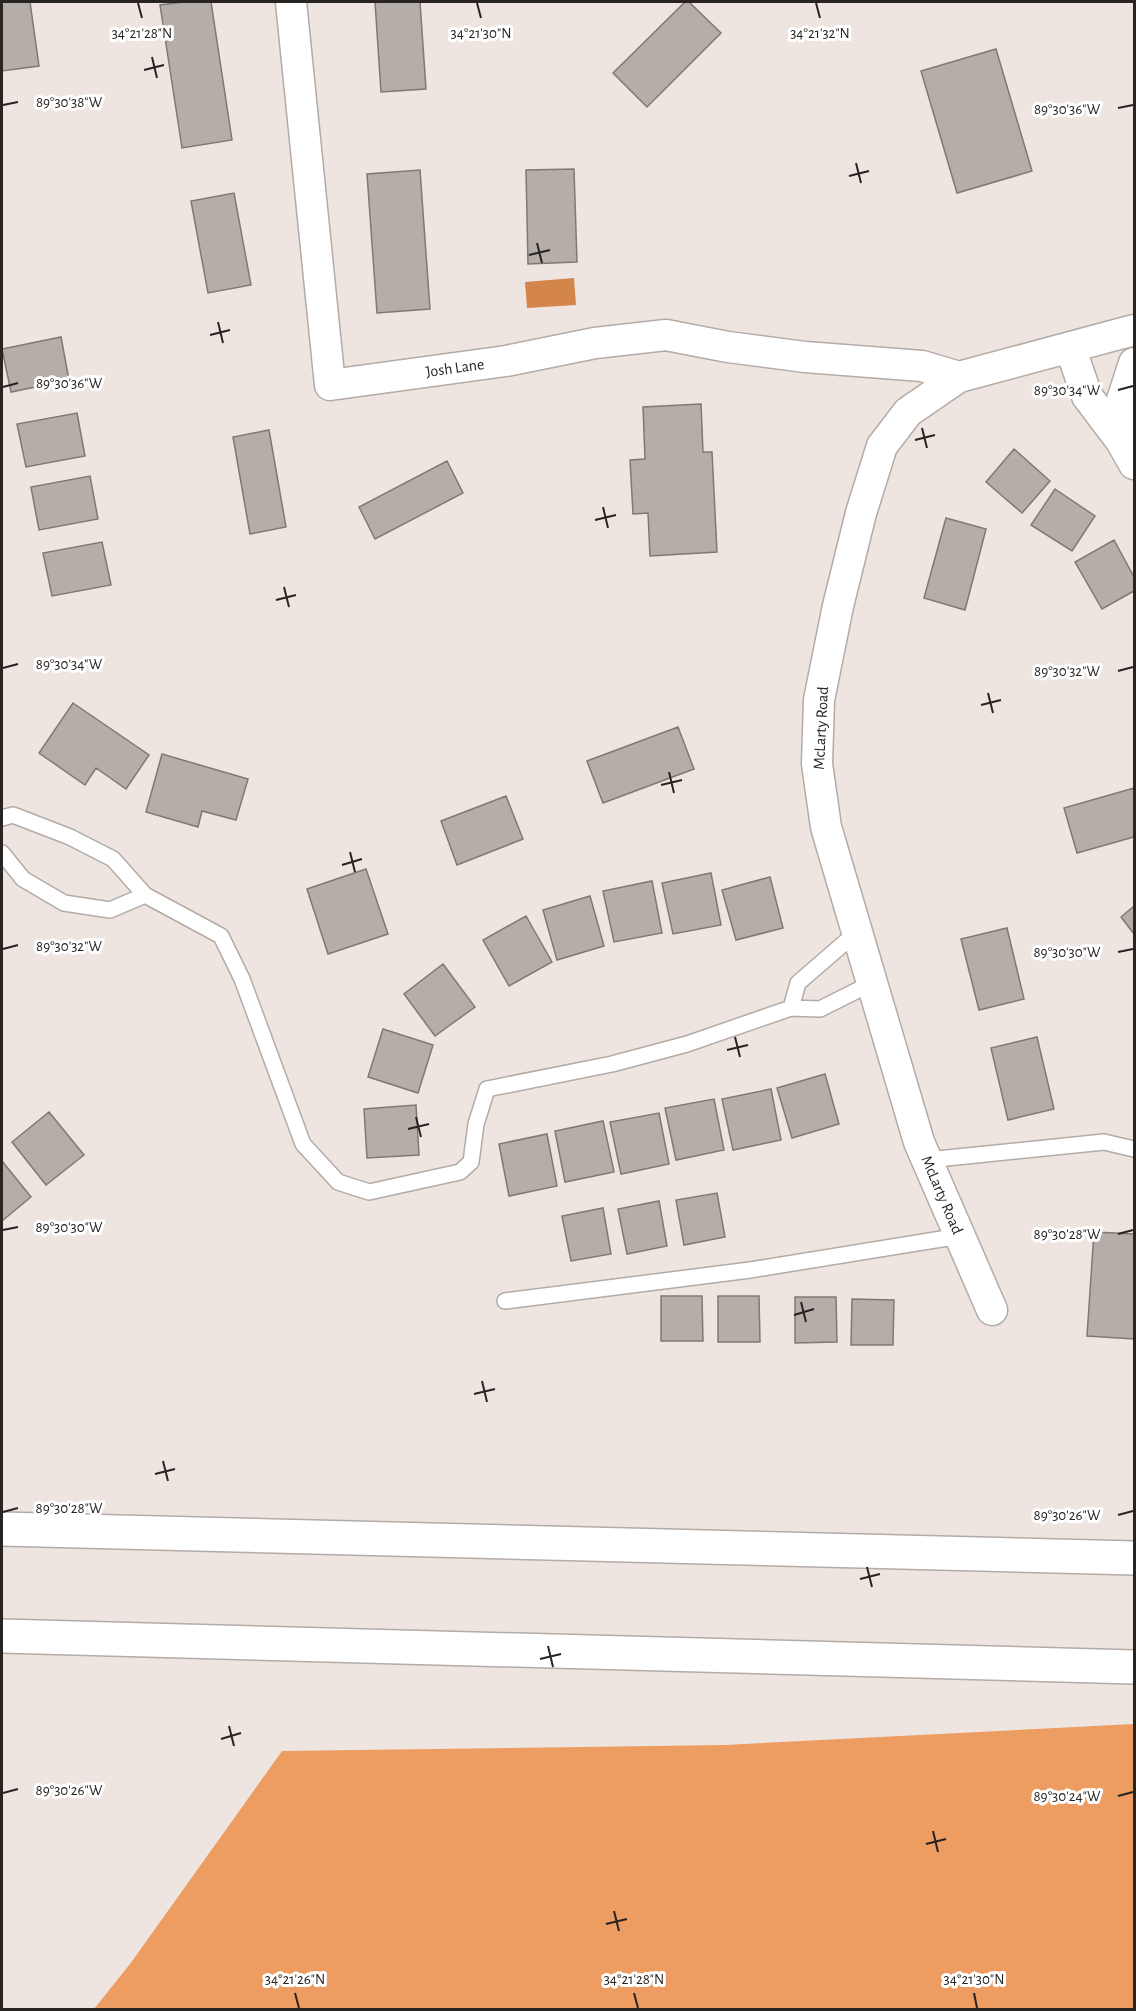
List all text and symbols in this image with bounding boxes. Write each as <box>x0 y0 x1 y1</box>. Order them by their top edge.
text: 34°21'28"N <box>112 26 172 41</box>
text: 34°21'30"N <box>451 26 511 41</box>
text: 34°21'32"N <box>790 26 850 41</box>
text: 89°30'38"W <box>36 95 103 110</box>
text: 89°30'36"W <box>1034 102 1101 117</box>
street label: Josh Lane <box>425 356 485 380</box>
text: 89°30'36"W <box>36 376 103 391</box>
text: 89°30'34"W <box>1034 383 1101 398</box>
text: 89°30'34"W <box>36 657 103 672</box>
text: 89°30'32"W <box>1034 664 1101 679</box>
street label: McLarty Road <box>811 686 832 770</box>
text: 89°30'32"W <box>36 939 103 954</box>
text: 89°30'30"W <box>1033 945 1101 960</box>
street label: McLarty Road <box>917 1153 966 1237</box>
text: 89°30'30"W <box>35 1220 103 1235</box>
text: 89°30'28"W <box>1034 1227 1101 1242</box>
text: 89°30'28"W <box>36 1501 103 1516</box>
text: 89°30'26"W <box>1034 1508 1101 1523</box>
text: 89°30'26"W <box>36 1783 103 1798</box>
text: 89°30'24"W <box>1034 1789 1101 1804</box>
text: 34°21'26"N <box>265 1972 325 1987</box>
text: 34°21'28"N <box>604 1972 664 1987</box>
text: 34°21'30"N <box>944 1972 1004 1987</box>

